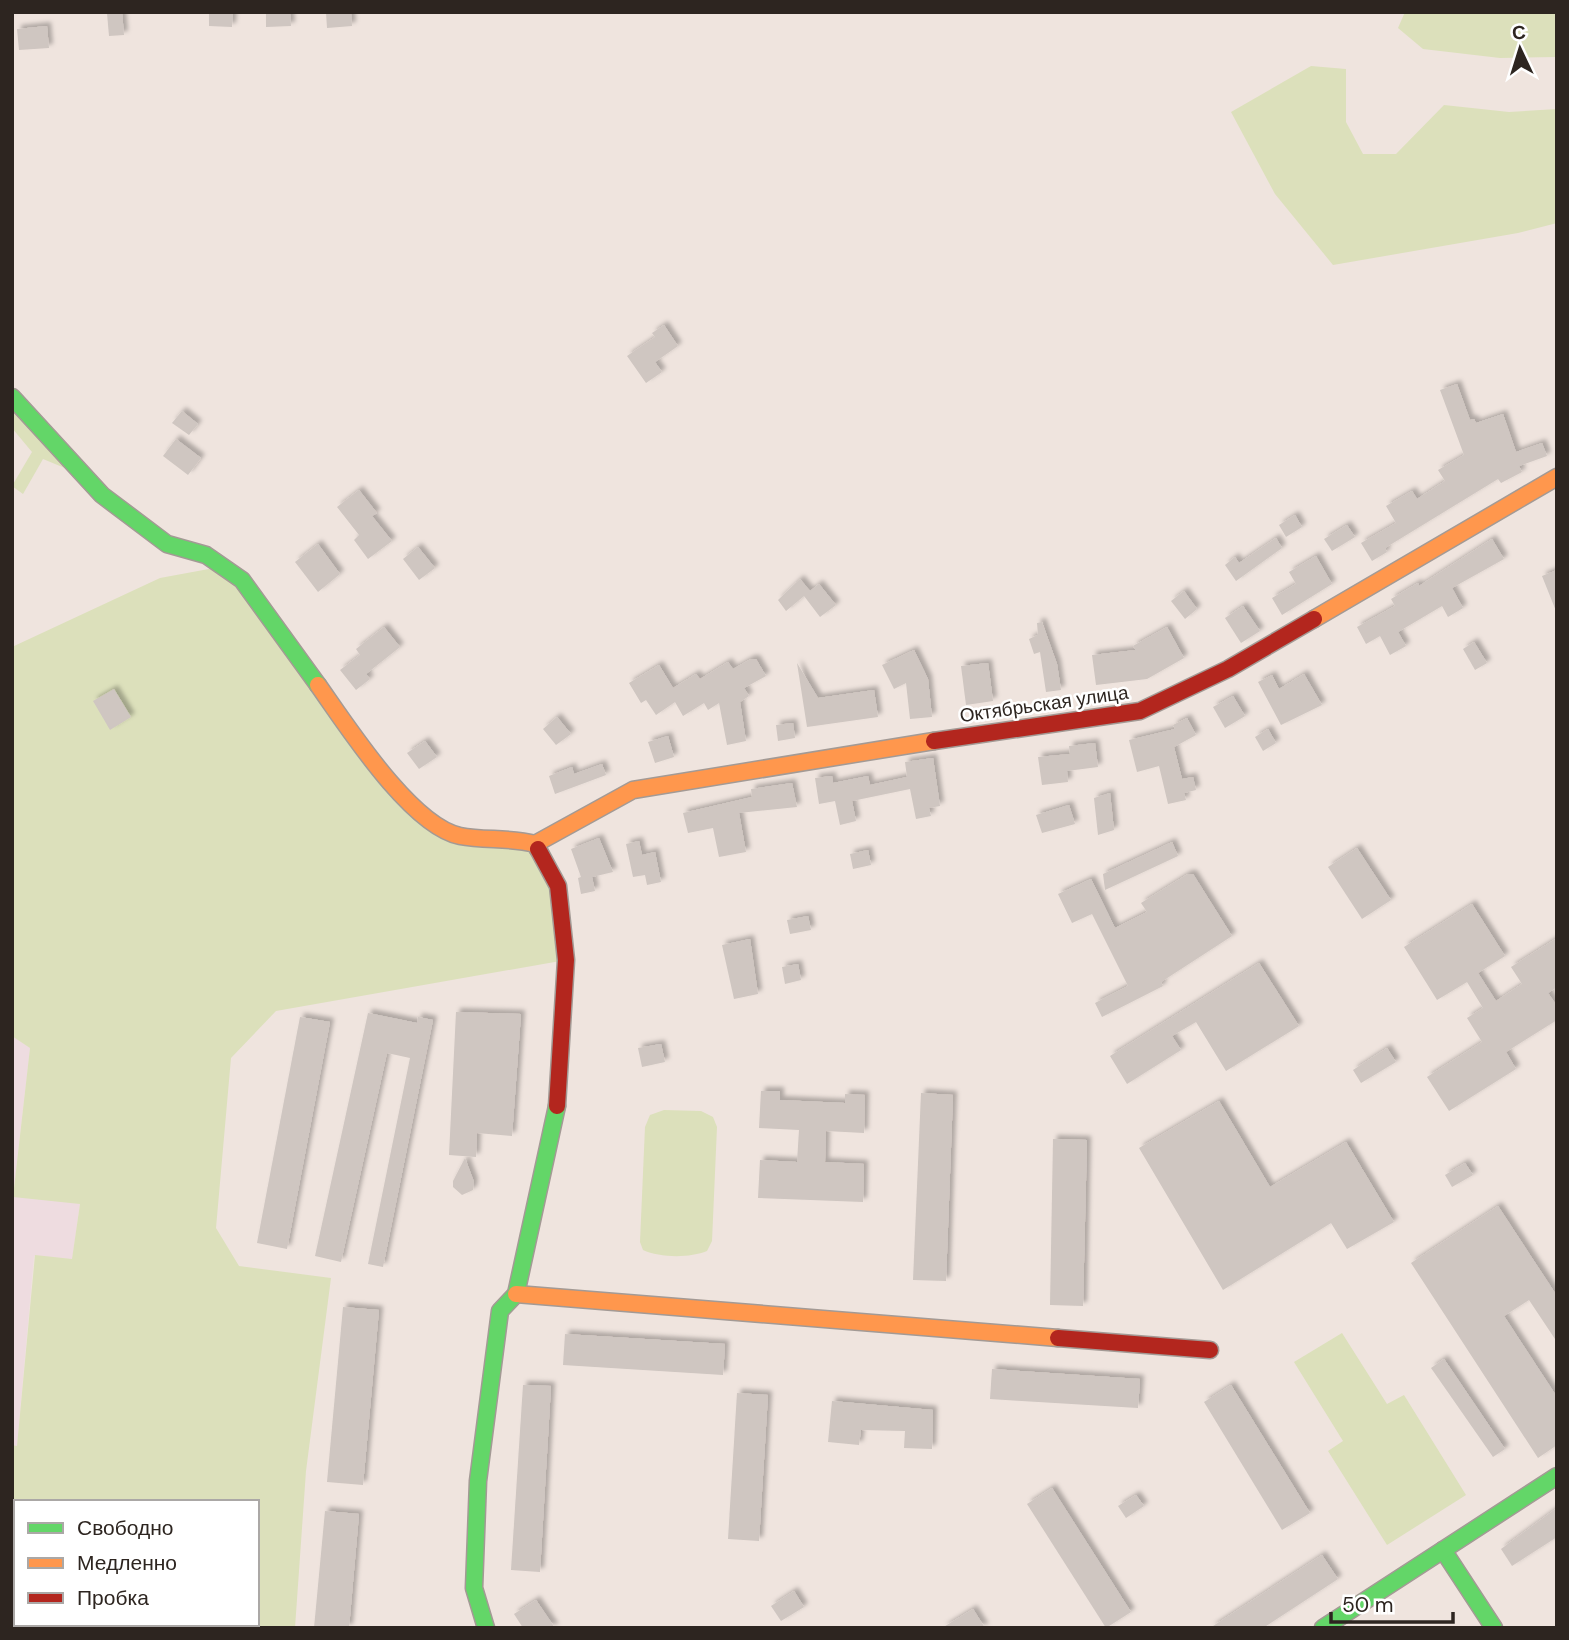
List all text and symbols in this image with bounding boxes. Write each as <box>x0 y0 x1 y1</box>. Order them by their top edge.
north arrow <box>1485 14 1555 84</box>
text: С <box>1511 20 1527 45</box>
street label: Октябрьская улица <box>958 680 1130 728</box>
legend <box>14 1500 259 1626</box>
text: Свободно <box>77 1514 174 1542</box>
text: Медленно <box>77 1549 177 1577</box>
scale bar <box>1331 1580 1454 1624</box>
text: Пробка <box>77 1584 149 1612</box>
text: 50 m <box>1342 1591 1393 1619</box>

